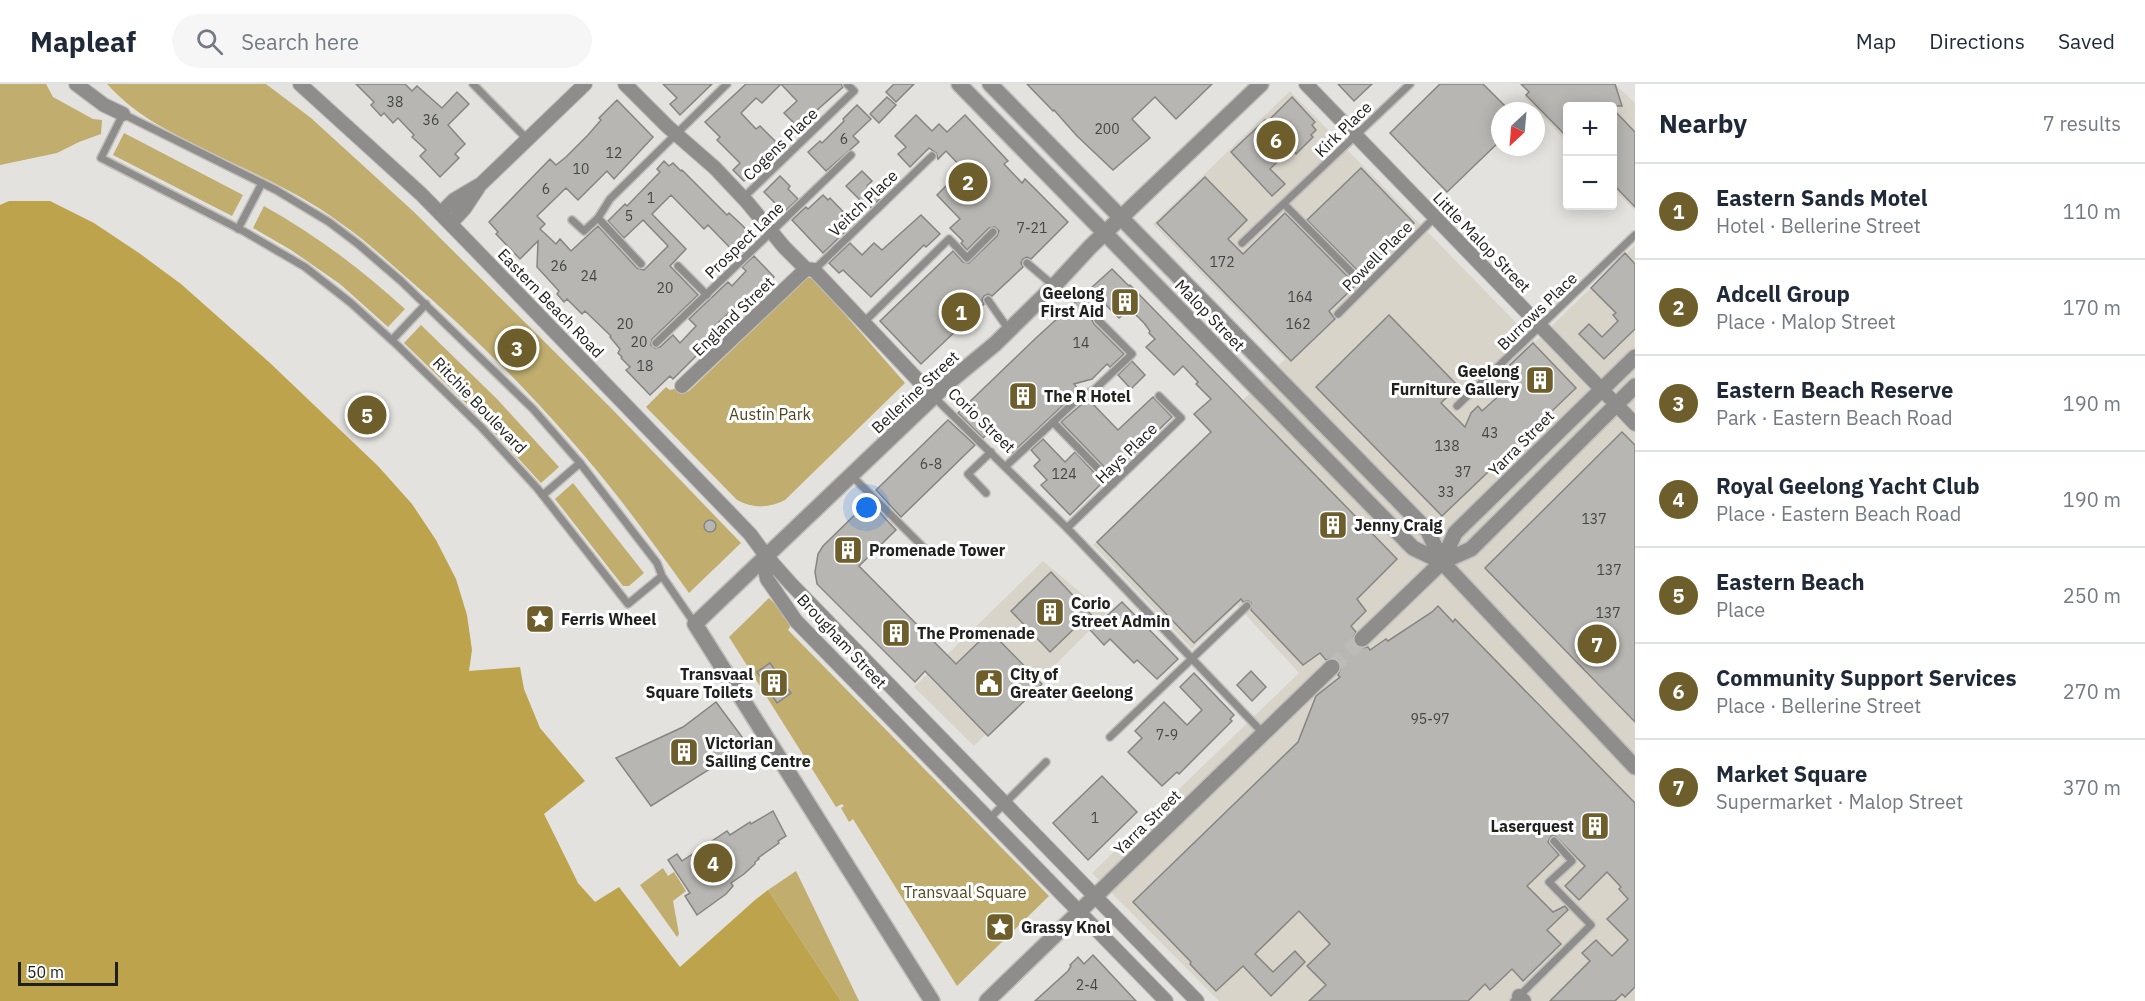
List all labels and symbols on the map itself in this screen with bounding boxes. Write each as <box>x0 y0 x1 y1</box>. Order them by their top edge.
house number: 38 <box>387 93 403 111</box>
street label: Kirk Place <box>1310 97 1376 161</box>
north arrow <box>1491 102 1545 156</box>
street label: Cogens Place <box>739 103 822 185</box>
house number: 36 <box>423 111 439 129</box>
pin: 6 <box>1256 118 1296 162</box>
house number: 200 <box>1094 120 1120 138</box>
house number: 6 <box>840 130 848 148</box>
house number: 12 <box>606 144 622 162</box>
house number: 10 <box>573 160 589 178</box>
pin: 2 <box>948 160 988 204</box>
street label: Veitch Place <box>824 165 902 241</box>
house number: 6 <box>542 180 550 198</box>
street label: Little Malop Street <box>1429 188 1535 296</box>
house number: 1 <box>647 189 655 207</box>
street label: Prospect Lane <box>700 197 788 283</box>
house number: 5 <box>625 207 633 225</box>
street label: Powell Place <box>1338 217 1416 295</box>
house number: 7-21 <box>1017 219 1047 237</box>
street label: Eastern Beach Road <box>494 244 608 362</box>
house number: 172 <box>1209 253 1235 271</box>
house number: 26 <box>551 257 567 275</box>
house number: 24 <box>581 267 597 285</box>
street label: Burrows Place <box>1493 268 1581 354</box>
street label: England Street <box>688 272 778 360</box>
street label: Malop Street <box>1171 275 1249 355</box>
house number: 20 <box>657 279 673 297</box>
place label: Geelong First Aid <box>1040 283 1104 321</box>
building icon: Geelong First Aid <box>1109 286 1141 318</box>
house number: 164 <box>1287 288 1313 306</box>
pin: 1 <box>942 290 980 334</box>
house number: 20 <box>617 315 633 333</box>
house number: 162 <box>1285 315 1311 333</box>
pin: 3 <box>498 326 536 370</box>
house number: 20 <box>631 333 647 351</box>
house number: 14 <box>1073 334 1089 352</box>
street label: Bellerine Street <box>867 346 963 438</box>
street label: Ritchie Boulevard <box>429 353 531 457</box>
house number: 18 <box>637 357 653 375</box>
place label: Geelong Furniture Gallery <box>1391 361 1519 399</box>
building icon: Geelong Furniture Gallery <box>1524 364 1556 396</box>
building icon: The R Hotel <box>1007 380 1039 412</box>
street label: Corio Street <box>944 383 1020 457</box>
place label: The R Hotel <box>1044 386 1131 406</box>
pin: 5 <box>348 392 386 438</box>
park label: Austin Park <box>729 404 812 424</box>
street label: Yarra Street <box>1484 406 1558 480</box>
street label: Hays Place <box>1091 418 1161 487</box>
house number: 43 <box>1482 424 1498 442</box>
house number: 138 <box>1434 437 1460 455</box>
house number: 6-8 <box>920 455 942 473</box>
house number: 37 <box>1455 463 1471 481</box>
house number: 124 <box>1051 465 1077 483</box>
house number: 33 <box>1438 483 1454 501</box>
your location <box>852 493 881 522</box>
building icon: Jenny Craig <box>1317 509 1349 541</box>
house number: 137 <box>1581 510 1607 528</box>
place label: Jenny Craig <box>1354 515 1443 535</box>
building icon: Promenade Tower <box>832 534 864 566</box>
place label: Promenade Tower <box>869 540 1006 560</box>
house number: 137 <box>1596 561 1622 579</box>
street label: Brougham Street <box>793 590 891 692</box>
place label: Corio Street Admin <box>1071 593 1170 631</box>
building icon: Corio Street Admin <box>1034 596 1066 628</box>
place icon: Ferris Wheel <box>524 603 556 635</box>
house number: 137 <box>1595 604 1621 622</box>
place label: Ferris Wheel <box>561 609 656 629</box>
building icon: The Promenade <box>880 617 912 649</box>
pin: 7 <box>1578 622 1616 666</box>
place label: The Promenade <box>917 623 1035 643</box>
place label: Transvaal Square Toilets <box>646 664 753 702</box>
place label: City of Greater Geelong <box>1010 664 1133 702</box>
building icon: Transvaal Square Toilets <box>758 667 790 699</box>
public building icon: City of Greater Geelong <box>973 667 1005 699</box>
house number: 95-97 <box>1410 710 1450 728</box>
house number: 7-9 <box>1156 726 1178 744</box>
place label: Victorian Sailing Centre <box>705 733 811 771</box>
building icon: Victorian Sailing Centre <box>668 736 700 768</box>
street label: Yarra Street <box>1109 785 1185 859</box>
house number: 1 <box>1091 809 1099 827</box>
building icon: Laserquest <box>1579 810 1611 842</box>
place label: Laserquest <box>1491 816 1574 836</box>
pin: 4 <box>694 840 732 886</box>
park label: Transvaal Square <box>903 882 1027 902</box>
place icon: Grassy Knol <box>984 911 1016 943</box>
place label: Grassy Knol <box>1021 917 1111 937</box>
scale bar <box>18 959 118 986</box>
house number: 2-4 <box>1076 976 1098 994</box>

